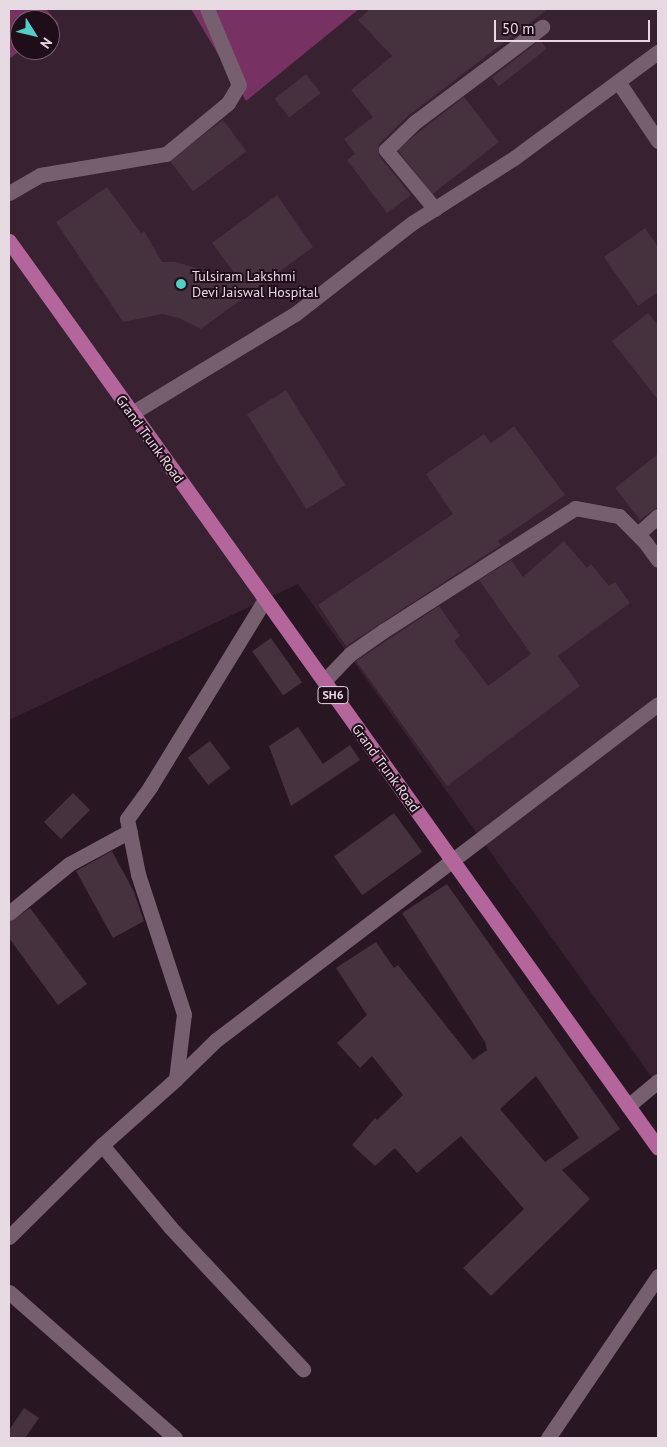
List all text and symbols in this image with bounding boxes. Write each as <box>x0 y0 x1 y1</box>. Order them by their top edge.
north arrow <box>10 10 60 60</box>
scale bar <box>497 10 653 42</box>
text: 50 m <box>502 19 535 38</box>
text: N <box>36 34 56 52</box>
place label: Tulsiram Lakshmi Devi Jaiswal Hospital <box>192 268 318 300</box>
marker: Tulsiram Lakshmi Devi Jaiswal Hospital <box>174 277 188 291</box>
street label: Grand Trunk Road <box>112 391 188 487</box>
road number: SH6 <box>317 686 349 704</box>
street label: Grand Trunk Road <box>348 720 424 816</box>

